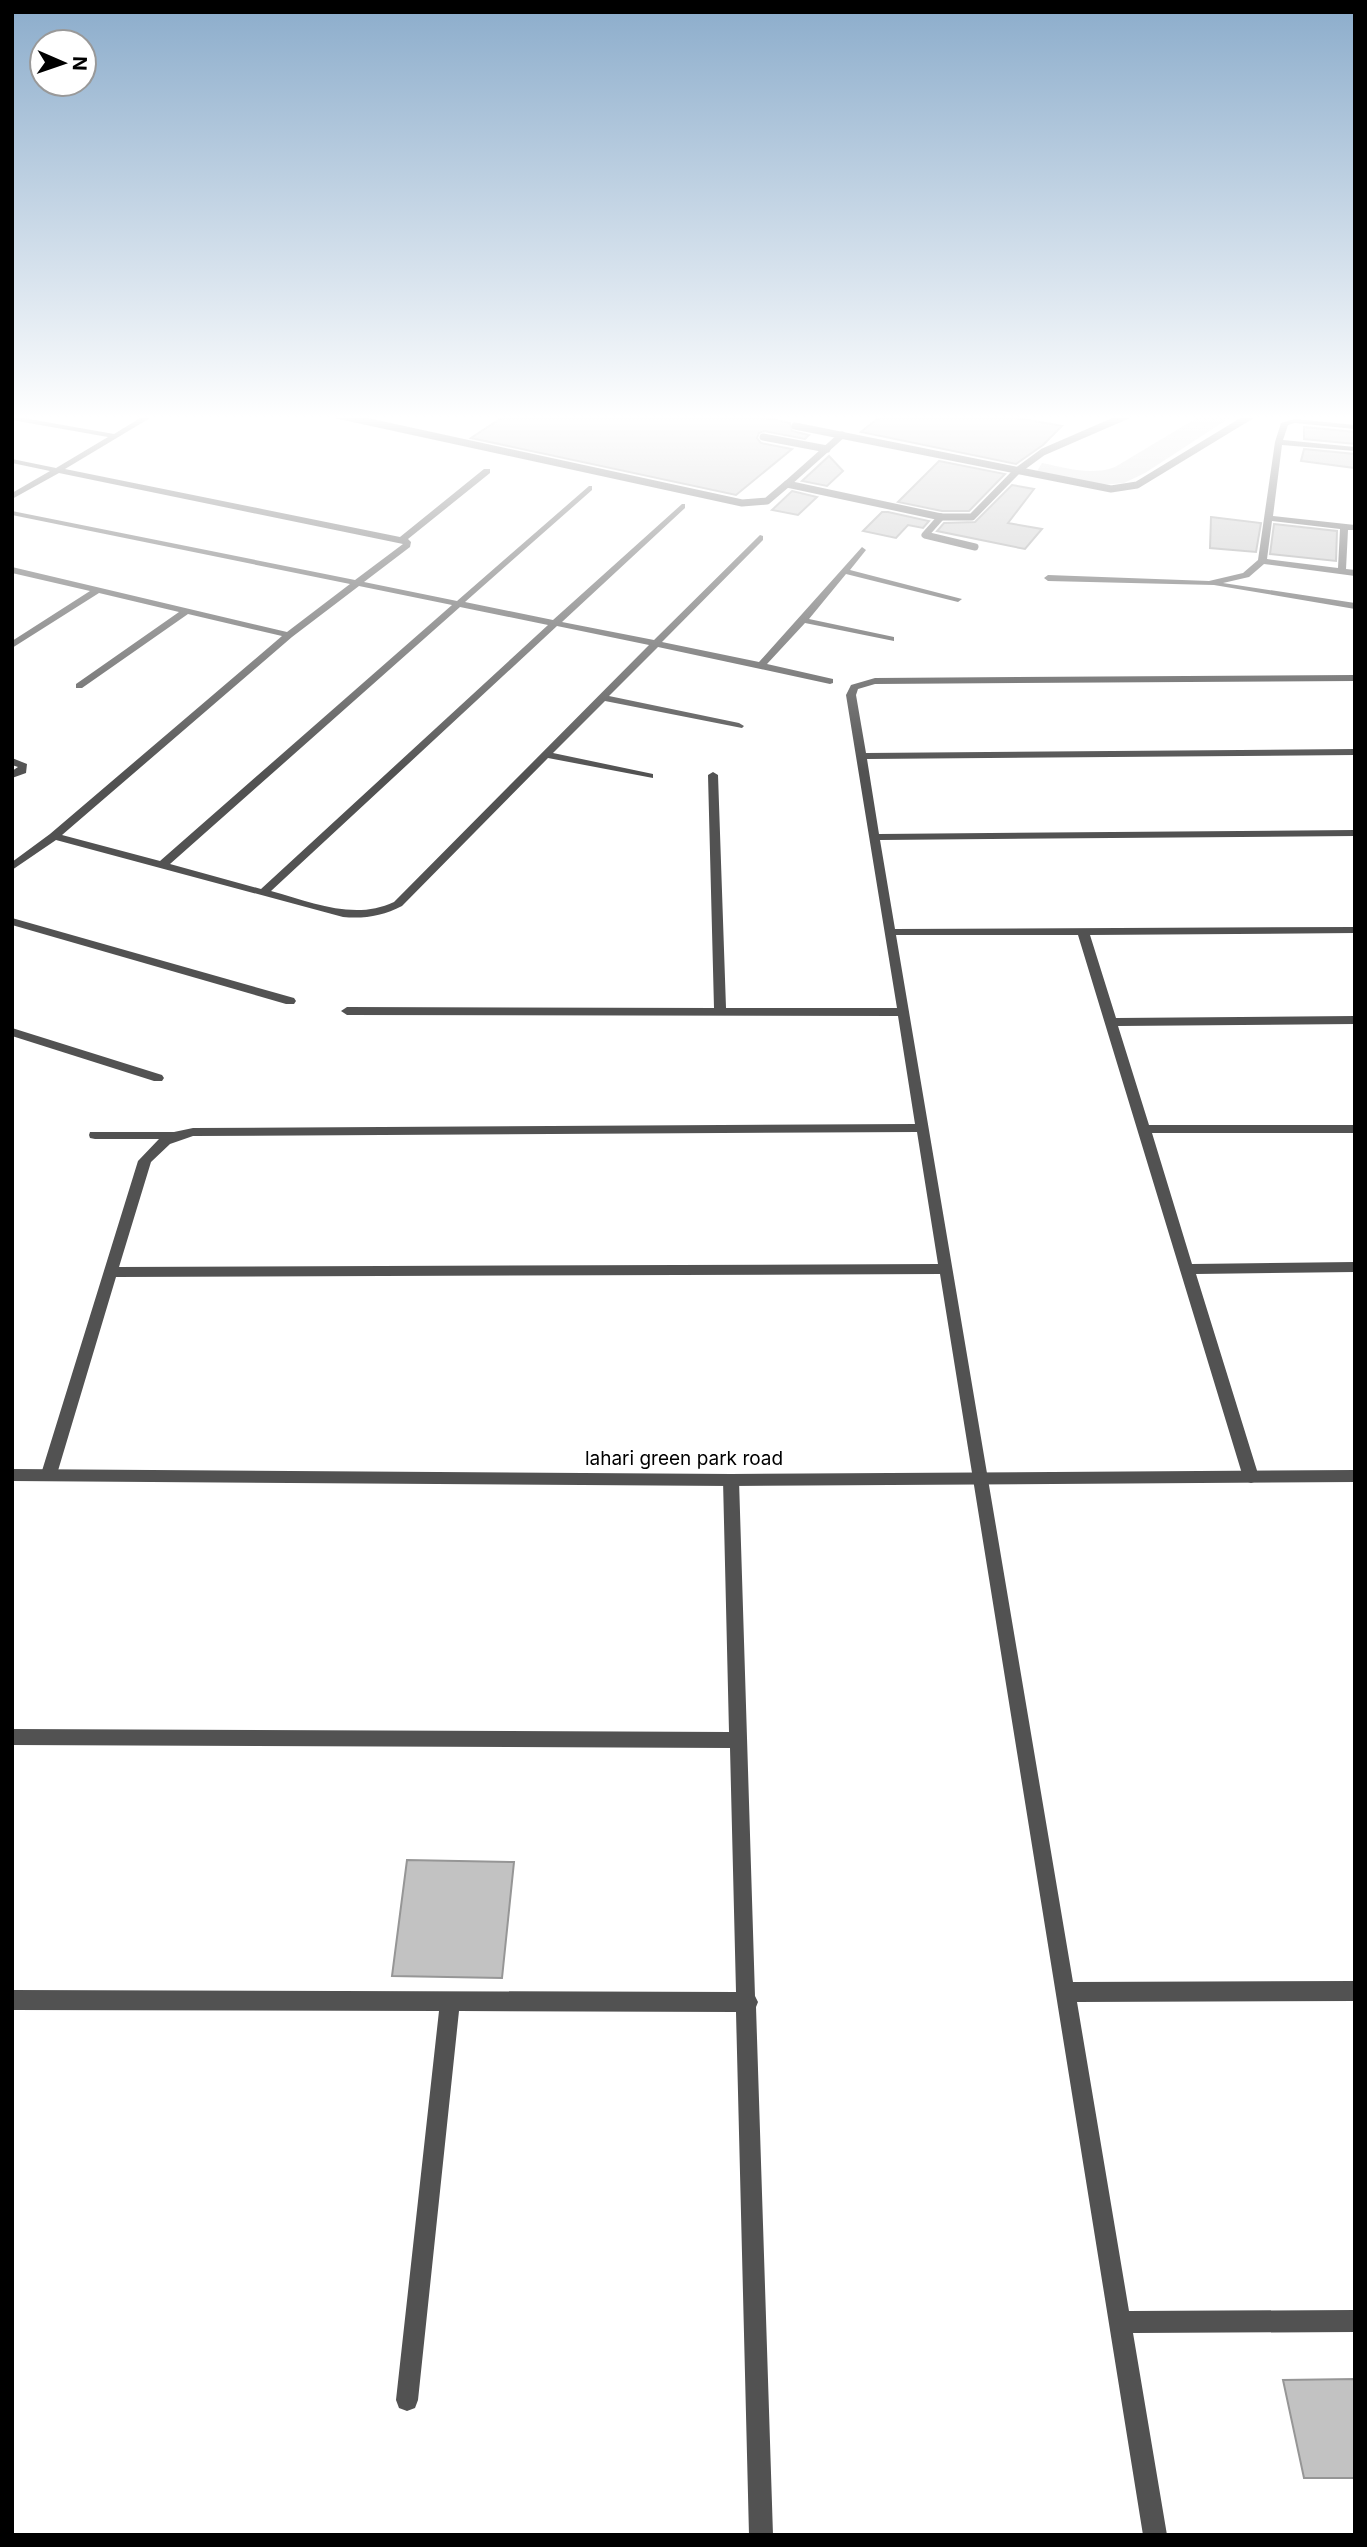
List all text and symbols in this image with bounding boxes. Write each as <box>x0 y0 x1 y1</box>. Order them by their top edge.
north arrow <box>28 28 98 98</box>
text: N <box>68 56 91 71</box>
street label: lahari green park road <box>585 1447 783 1470</box>

